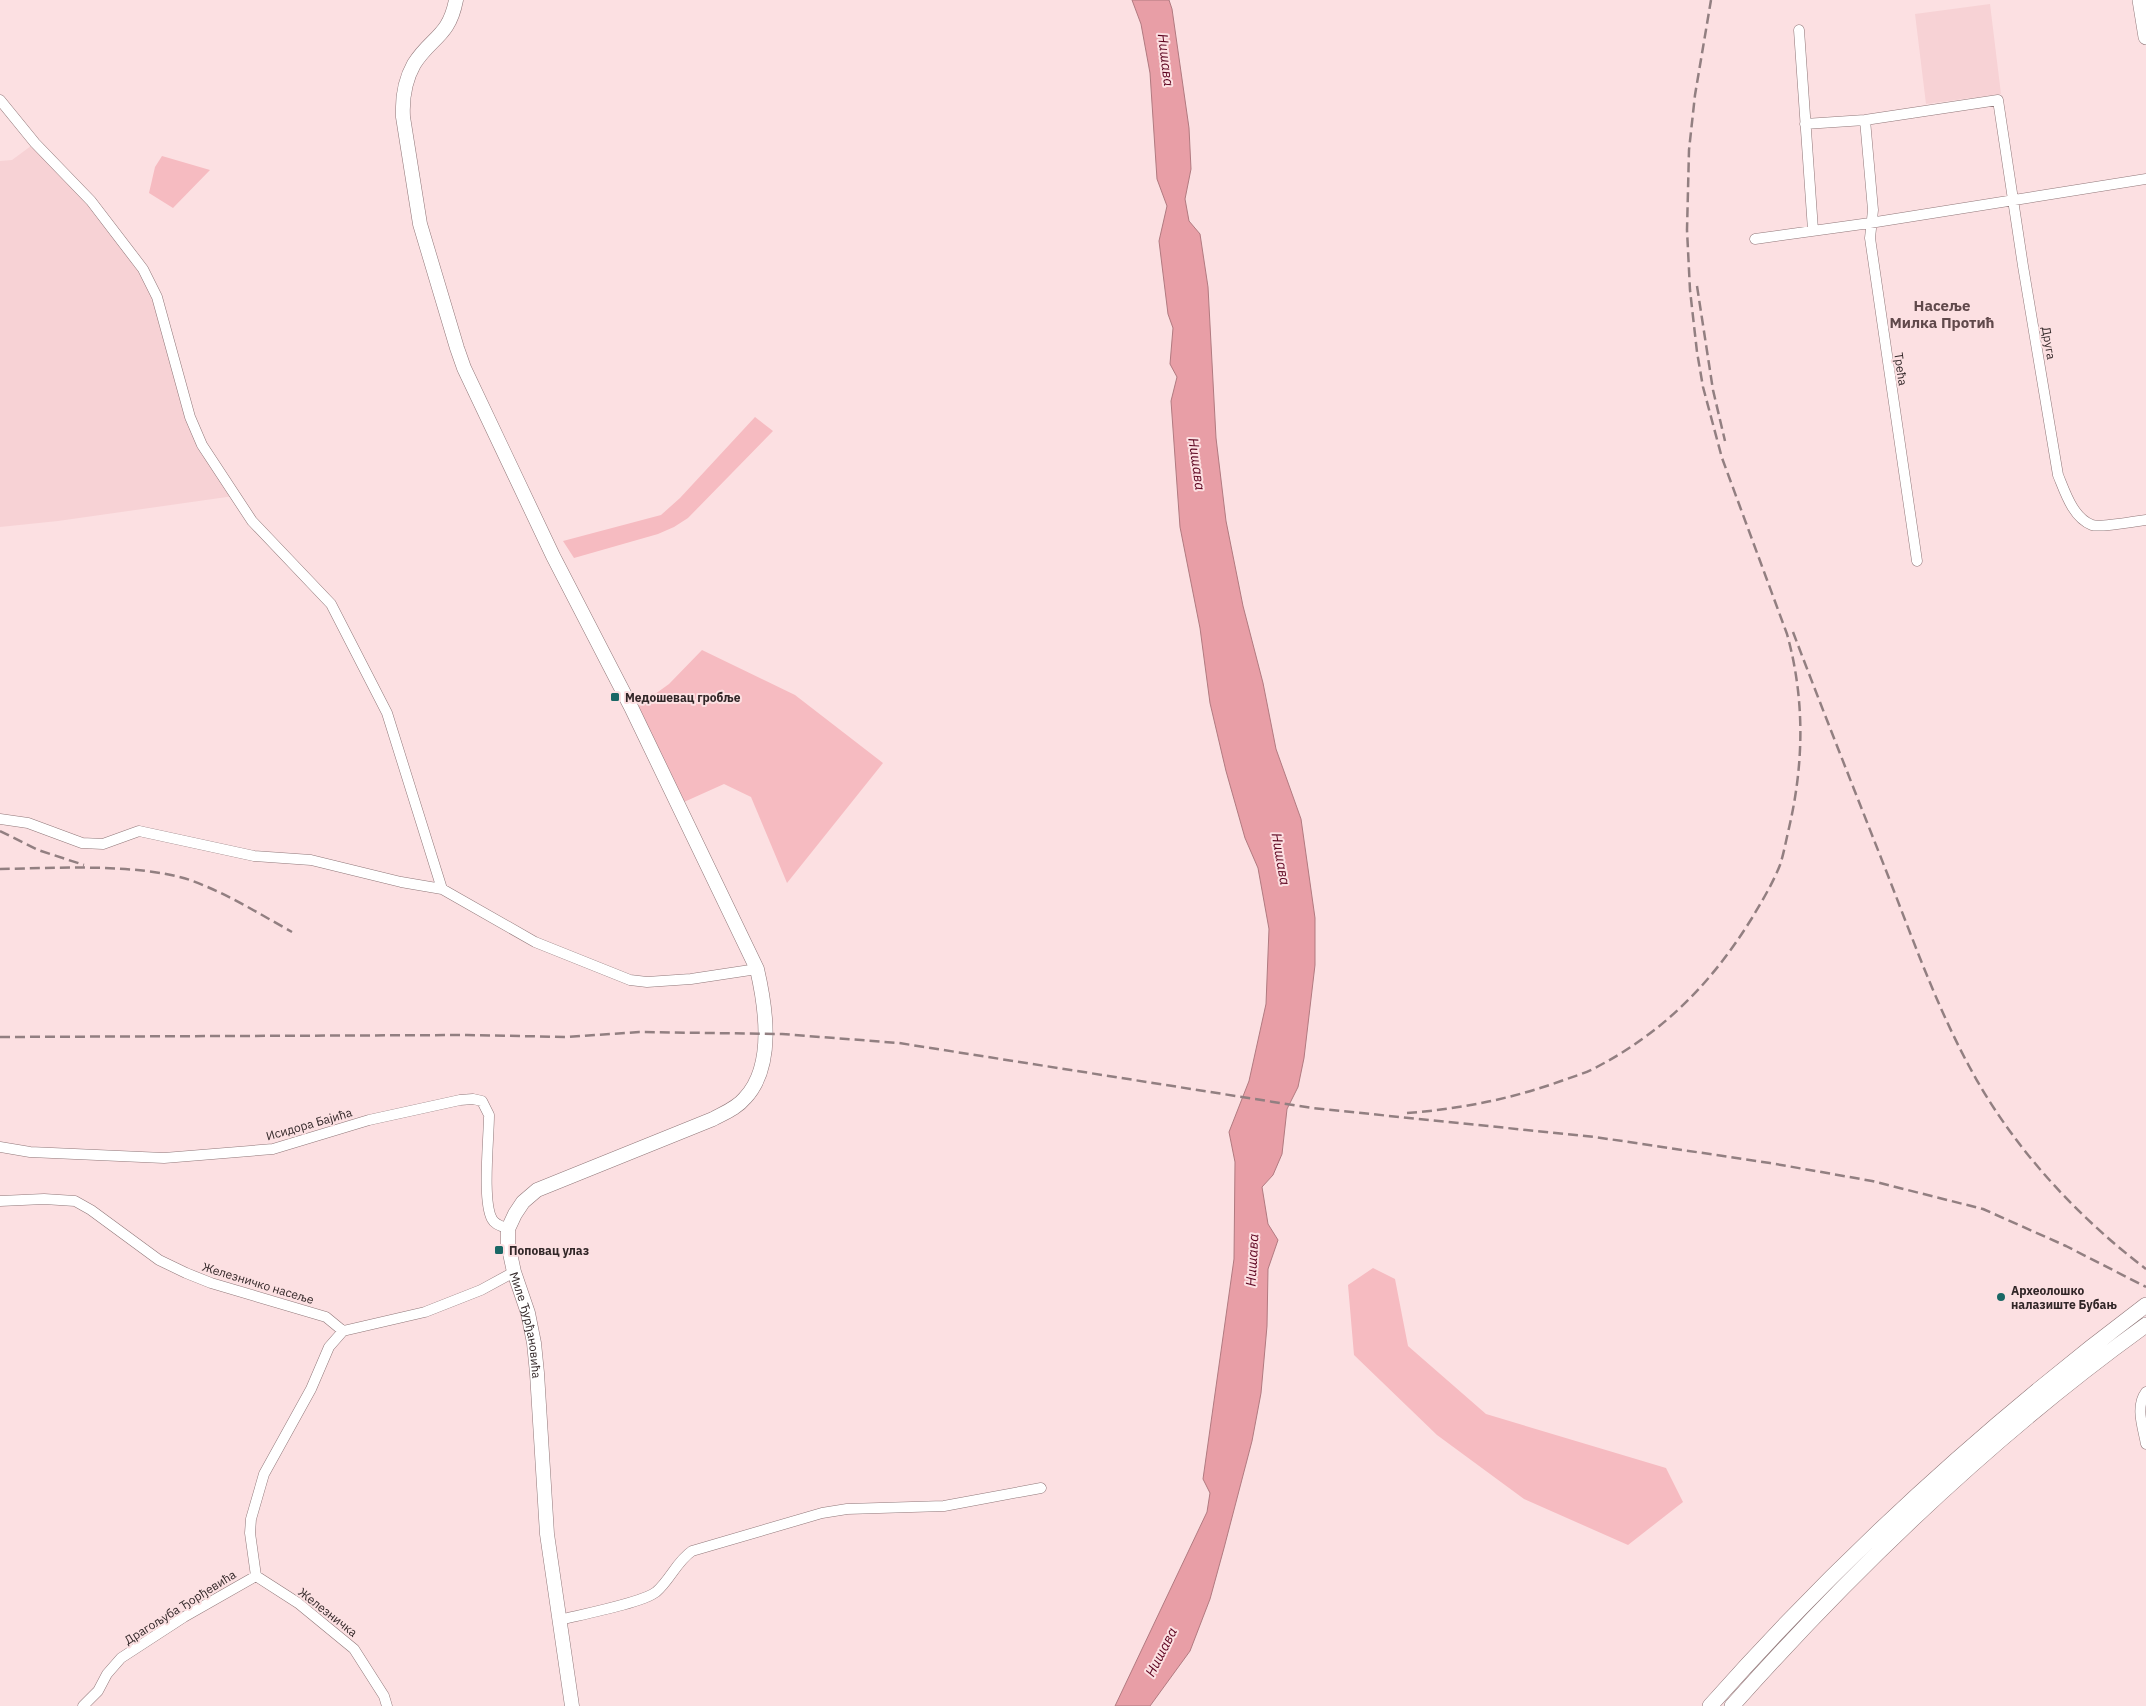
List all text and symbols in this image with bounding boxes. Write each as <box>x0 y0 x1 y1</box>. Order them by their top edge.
water label: Нишава <box>1154 33 1178 87</box>
district label: Насеље Милка Протић <box>1889 296 1995 332</box>
street label: Друга <box>2039 325 2059 361</box>
street label: Трећа <box>1891 352 1911 387</box>
water label: Нишава <box>1184 437 1210 491</box>
place label: Медошевац гробље <box>625 690 741 705</box>
marker: Медошевац гробље <box>609 691 621 703</box>
water label: Нишава <box>1268 831 1294 887</box>
street label: Исидора Бајића <box>264 1104 354 1143</box>
water label: Нишава <box>1242 1233 1262 1287</box>
place label: Поповац улаз <box>509 1243 589 1258</box>
marker: Поповац улаз <box>493 1244 505 1256</box>
street label: Железничко насеље <box>200 1259 316 1307</box>
street label: Миле Ђурђановића <box>507 1270 545 1379</box>
place label: Археолошко налазиште Бубањ <box>2011 1283 2117 1312</box>
marker: Археолошко налазиште Бубањ <box>1995 1291 2007 1303</box>
street label: Драгољуба Ђорђевића <box>121 1566 239 1647</box>
street label: Железничка <box>295 1584 361 1640</box>
water label: Нишава <box>1141 1624 1181 1680</box>

